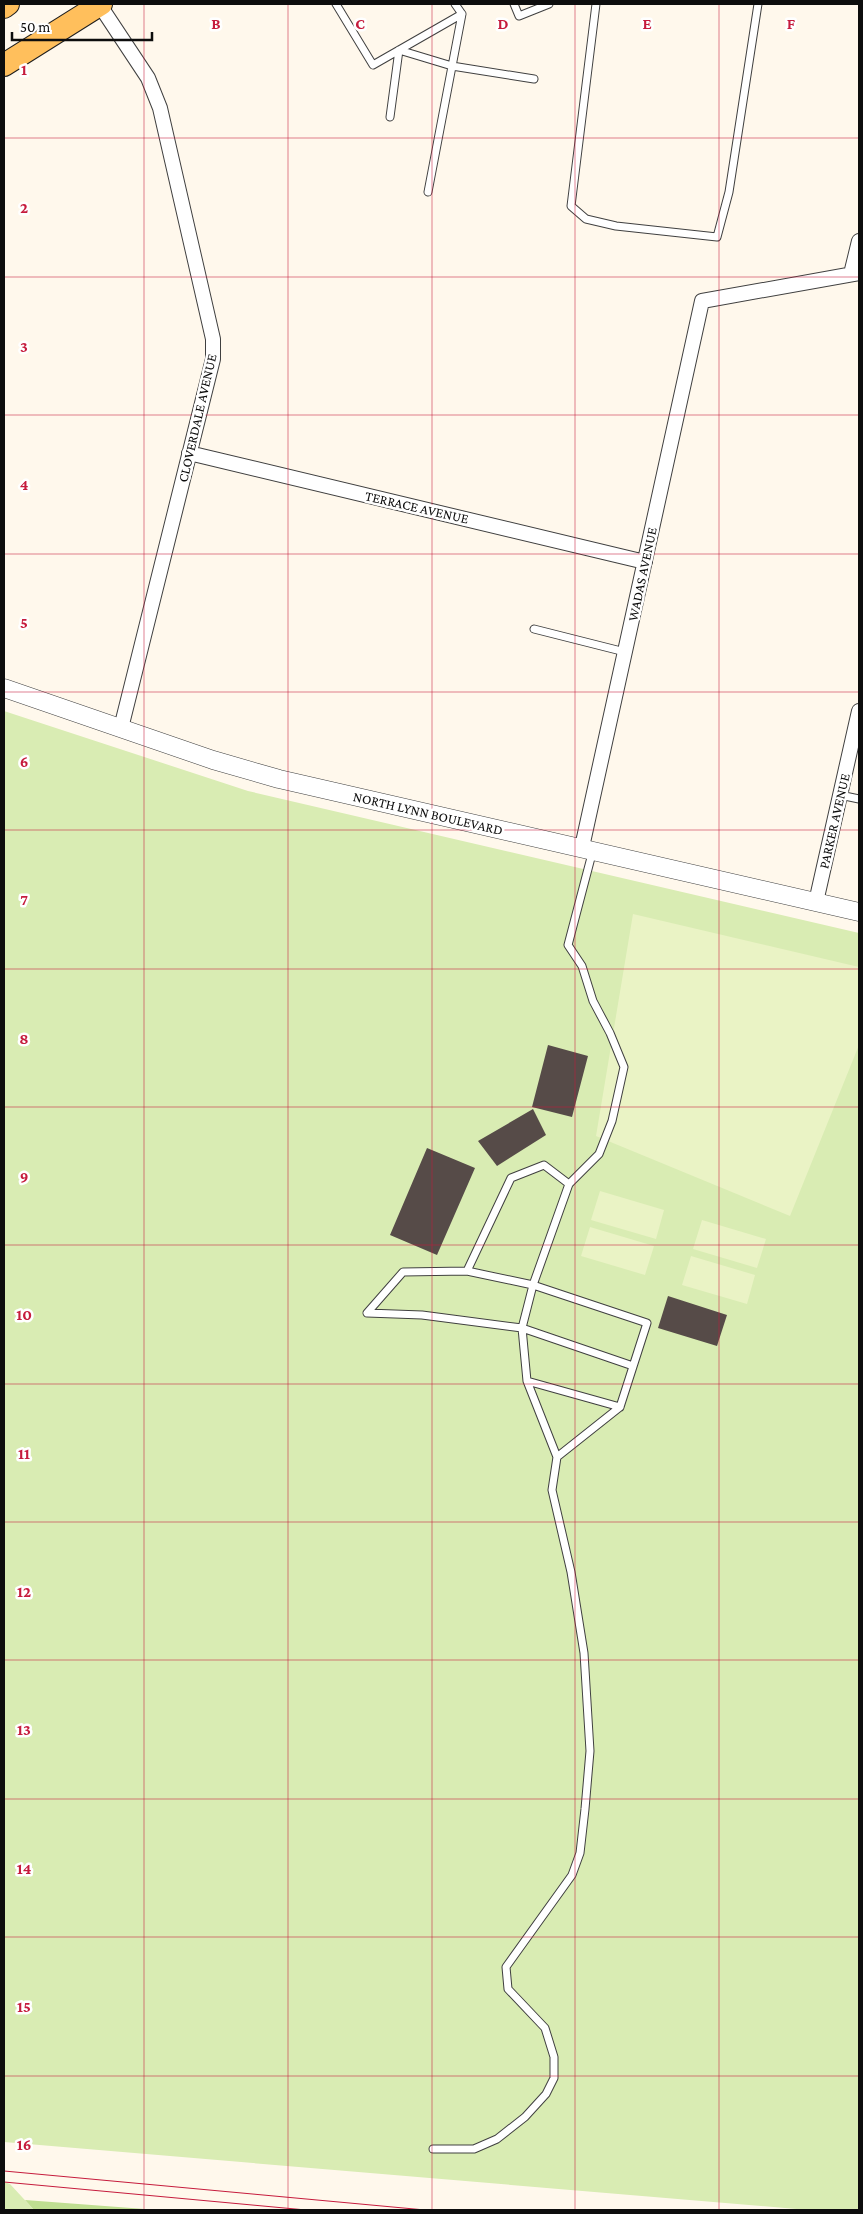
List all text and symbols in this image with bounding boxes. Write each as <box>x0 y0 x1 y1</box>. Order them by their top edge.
scale bar <box>12 10 152 42</box>
text: B <box>211 15 221 32</box>
text: C <box>355 15 365 32</box>
text: D <box>497 15 509 32</box>
text: E <box>642 15 652 32</box>
text: F <box>787 15 796 32</box>
text: 50 m <box>20 19 50 35</box>
text: 1 <box>21 61 27 78</box>
text: 2 <box>20 199 28 216</box>
text: 3 <box>20 338 28 355</box>
street label: CLOVERDALE AVENUE <box>174 352 220 484</box>
text: 4 <box>20 476 29 493</box>
street label: TERRACE AVENUE <box>364 487 471 527</box>
street label: WADAS AVENUE <box>624 525 660 623</box>
text: 5 <box>20 614 28 631</box>
text: 6 <box>20 753 28 770</box>
street label: PARKER AVENUE <box>815 771 853 870</box>
street label: NORTH LYNN BOULEVARD <box>352 788 504 838</box>
text: 7 <box>20 891 28 908</box>
text: 8 <box>19 1030 29 1047</box>
text: 9 <box>20 1168 28 1185</box>
text: 10 <box>16 1306 32 1323</box>
text: 11 <box>18 1445 30 1462</box>
text: 12 <box>17 1583 31 1600</box>
text: 13 <box>17 1721 31 1738</box>
text: 14 <box>17 1860 32 1877</box>
text: 15 <box>17 1998 31 2015</box>
text: 16 <box>17 2136 31 2153</box>

